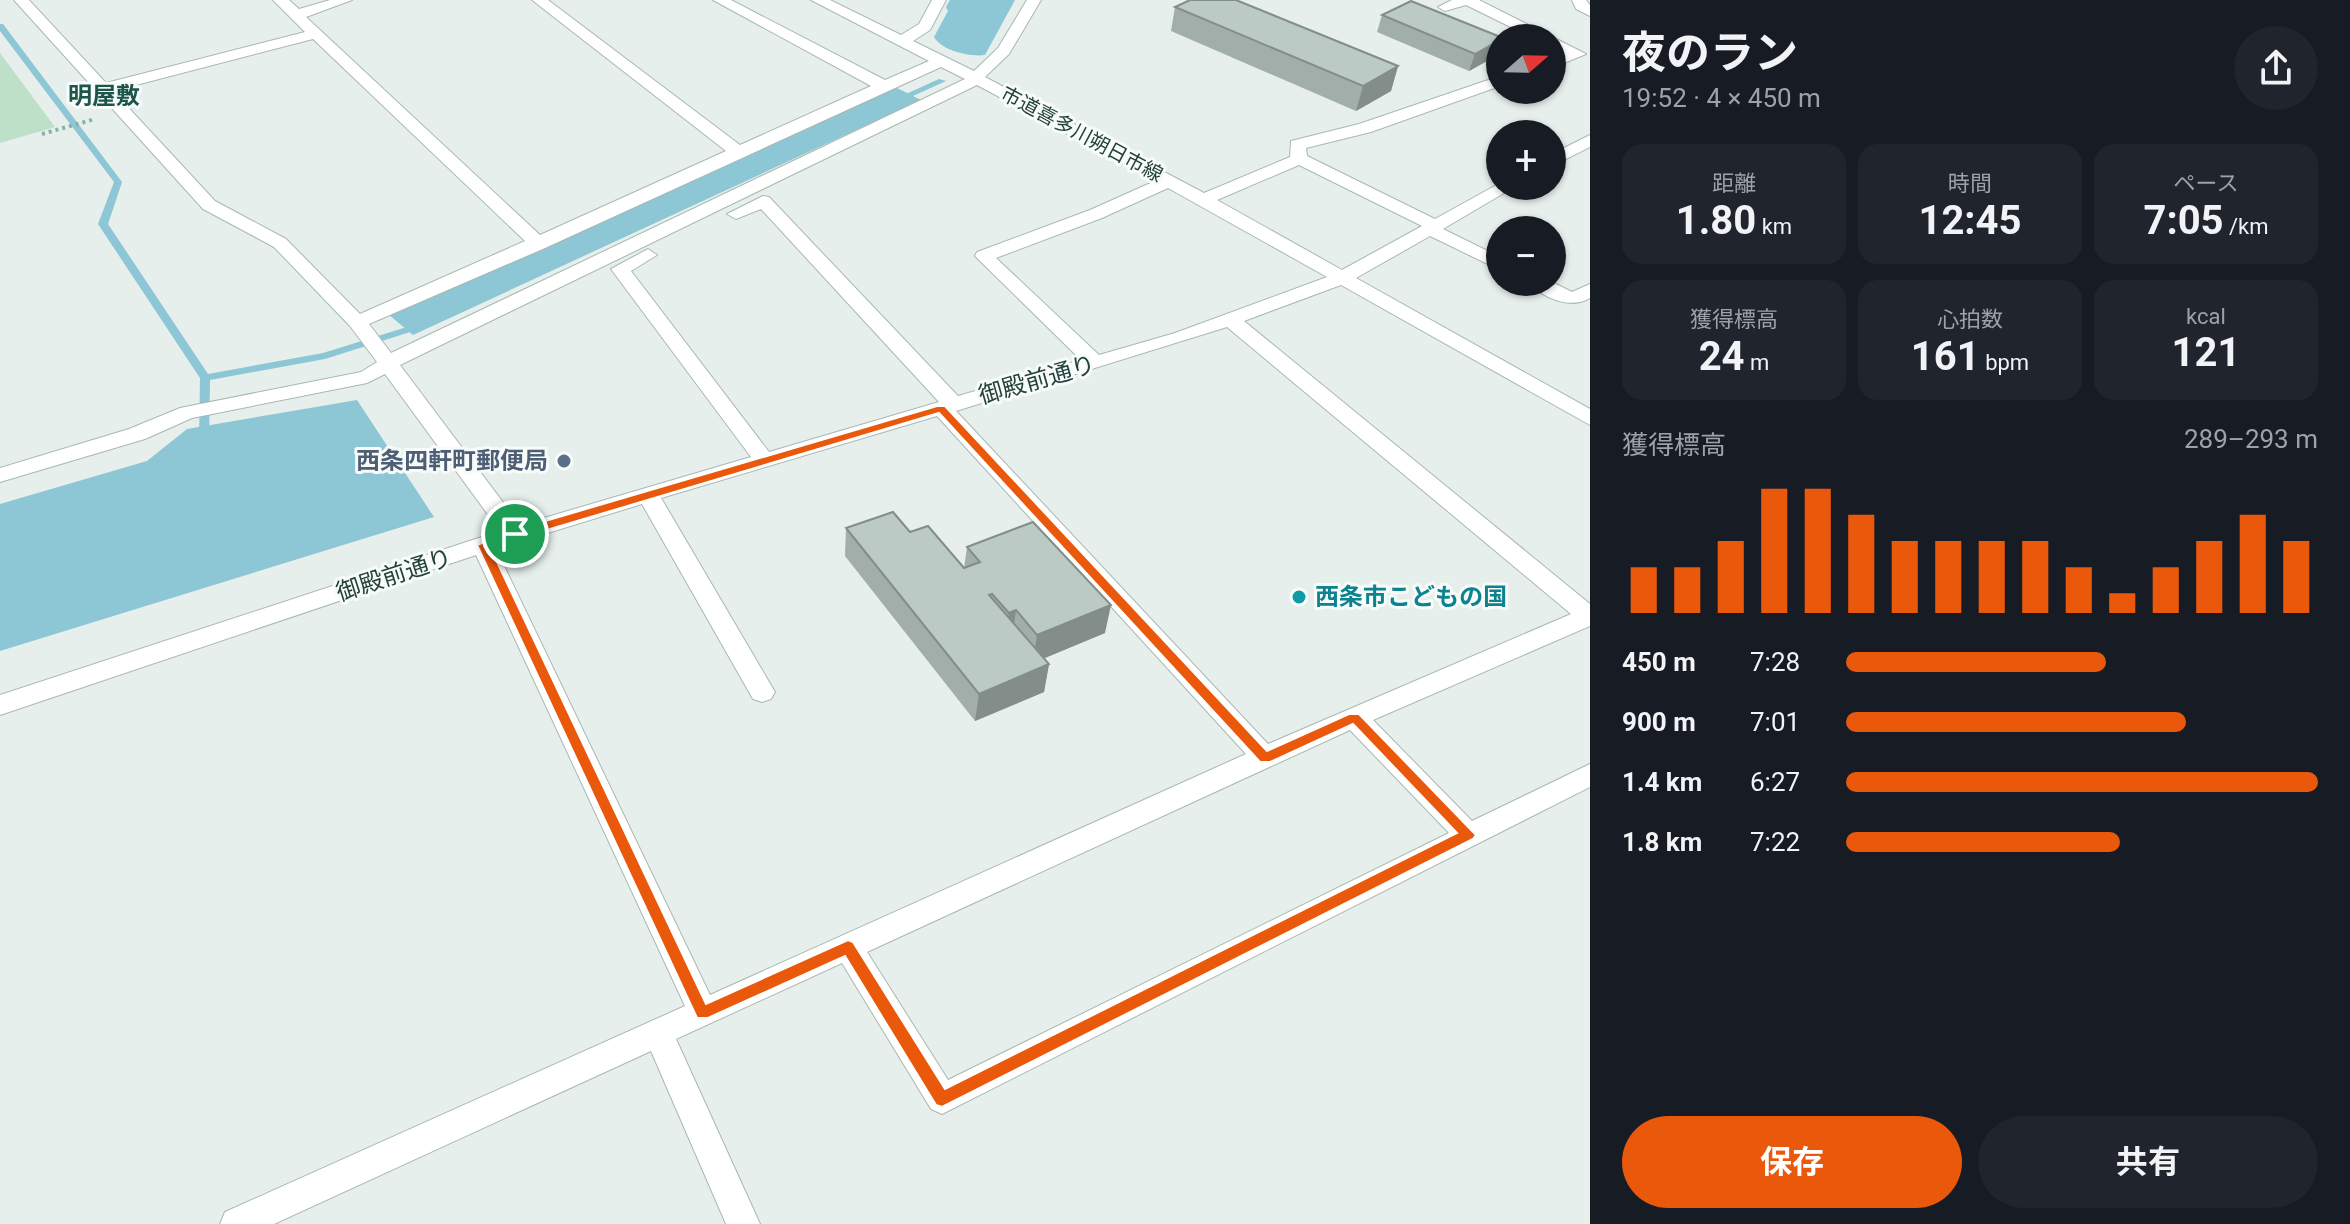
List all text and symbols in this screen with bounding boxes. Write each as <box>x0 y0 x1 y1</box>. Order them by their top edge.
north arrow <box>1486 24 1566 104</box>
map controls <box>1486 24 1566 296</box>
button: share <box>2234 26 2318 110</box>
text: 夜のラン <box>1622 27 1798 79</box>
street label: 市道喜多川朔日市線 <box>997 81 1167 187</box>
district label: 明屋敷 <box>68 82 140 110</box>
text: 19:52 · 4 × 450 m <box>1622 83 1821 113</box>
button: + <box>1486 120 1566 200</box>
text: 距離 <box>1712 171 1756 196</box>
text: 時間 <box>1948 171 1992 196</box>
text: ペース <box>2174 171 2238 196</box>
text: 1.80 <box>1676 197 1756 244</box>
text: 12:45 <box>1918 197 2022 244</box>
text: 7:05 <box>2143 197 2224 244</box>
text: km <box>1756 214 1792 239</box>
text: /km <box>2224 214 2269 239</box>
button: − <box>1486 216 1566 296</box>
text: kcal <box>2186 304 2226 329</box>
text: 獲得標高 <box>1690 307 1778 332</box>
text: 心拍数 <box>1937 307 2003 332</box>
text: 121 <box>2172 329 2240 376</box>
text: 24 <box>1699 333 1745 380</box>
text: 161 <box>1911 333 1980 380</box>
street label: 御殿前通り <box>975 350 1099 410</box>
text: m <box>1745 350 1769 375</box>
text: bpm <box>1980 350 2029 375</box>
text: 289–293 m <box>2184 424 2318 454</box>
text: 獲得標高 <box>1622 430 1726 460</box>
place label: 西条四軒町郵便局 <box>356 447 548 475</box>
marker: 西条四軒町郵便局 <box>555 452 573 470</box>
pin <box>481 500 549 568</box>
icon: arrive <box>493 512 537 556</box>
street label: 御殿前通り <box>333 543 455 607</box>
place label: 西条市こどもの国 <box>1315 583 1507 611</box>
marker: 西条市こどもの国 <box>1290 588 1308 606</box>
text: 450 m <box>1622 647 1696 677</box>
text: 7:28 <box>1750 647 1800 677</box>
text: 900 m <box>1622 707 1696 737</box>
text: 7:01 <box>1750 707 1800 737</box>
text: 1.4 km <box>1622 767 1702 797</box>
text: 6:27 <box>1750 767 1800 797</box>
text: 1.8 km <box>1622 827 1702 857</box>
text: 7:22 <box>1750 827 1800 857</box>
button: 保存 <box>1622 1116 1962 1208</box>
button: 共有 <box>1978 1116 2318 1208</box>

